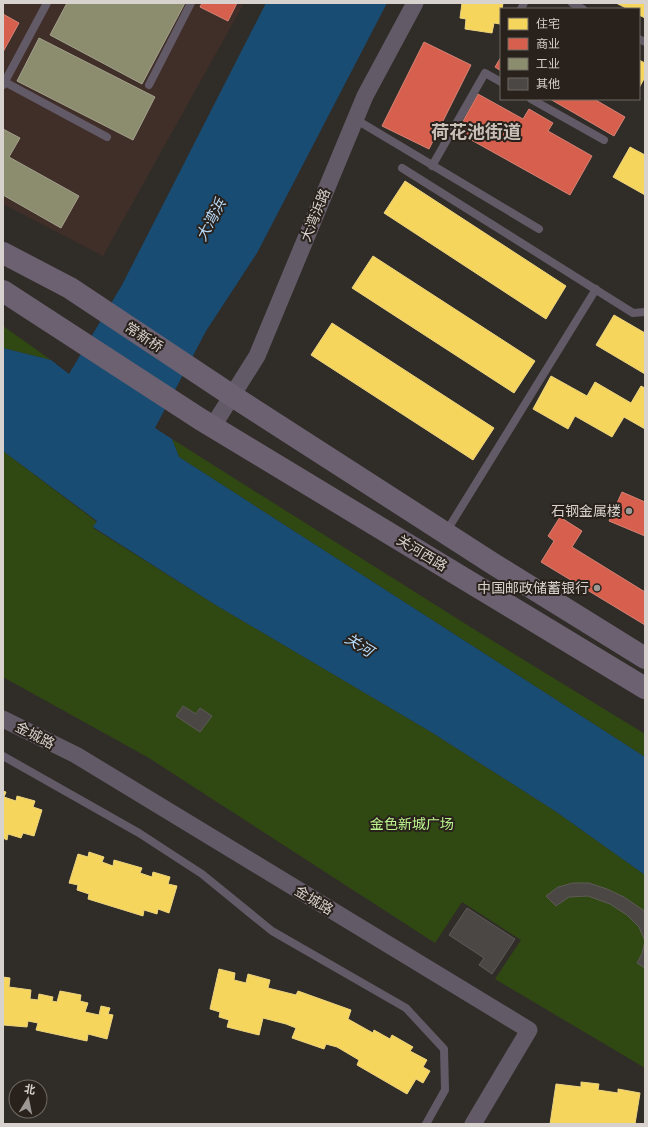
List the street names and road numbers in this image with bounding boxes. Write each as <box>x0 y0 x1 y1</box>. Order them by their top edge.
street label: 大湾浜路 <box>296 186 334 244</box>
street label: 常新桥 <box>121 318 167 356</box>
street label: 关河西路 <box>393 531 451 575</box>
street label: 金城路 <box>12 717 58 753</box>
street label: 金城路 <box>291 881 337 919</box>

